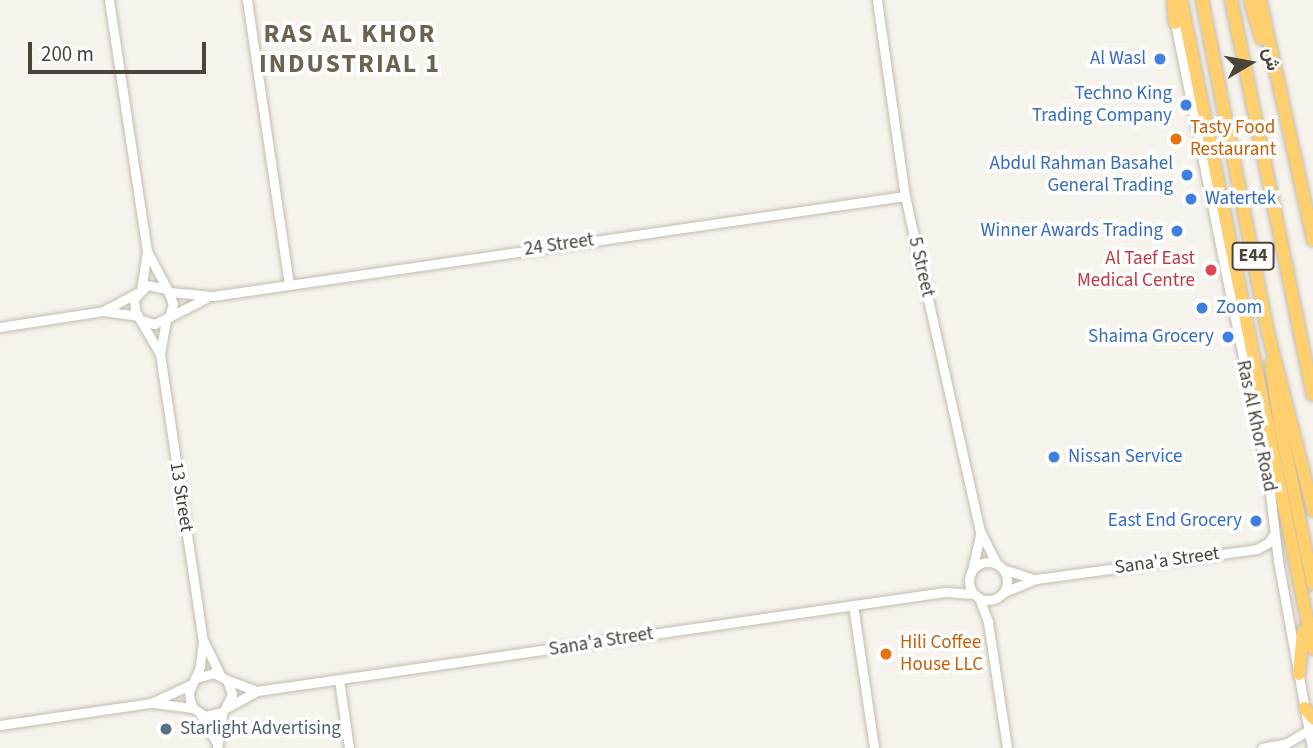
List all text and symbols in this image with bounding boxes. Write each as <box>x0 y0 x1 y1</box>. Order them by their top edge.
district label: RAS AL KHOR INDUSTRIAL 1 <box>260 18 440 80</box>
scale bar <box>32 28 210 72</box>
north arrow <box>1215 28 1285 98</box>
text: 200 m <box>41 39 94 69</box>
text: ش <box>1256 46 1286 73</box>
place label: Al Wasl <box>1090 48 1146 70</box>
marker: Al Wasl <box>1152 51 1168 67</box>
place label: Techno King Trading Company <box>1032 83 1172 127</box>
marker: Techno King Trading Company <box>1178 97 1194 113</box>
place label: Tasty Food Restaurant <box>1190 117 1276 161</box>
marker: Tasty Food Restaurant <box>1168 131 1184 147</box>
place label: Abdul Rahman Basahel General Trading <box>990 153 1173 197</box>
marker: Abdul Rahman Basahel General Trading <box>1179 167 1195 183</box>
place label: Watertek <box>1205 188 1276 210</box>
marker: Watertek <box>1183 191 1199 207</box>
place label: Winner Awards Trading <box>981 220 1163 242</box>
marker: Winner Awards Trading <box>1169 223 1185 239</box>
street label: 24 Street <box>523 229 595 261</box>
street label: 5 Street <box>903 235 939 299</box>
road number: E44 <box>1230 242 1276 270</box>
place label: Al Taef East Medical Centre <box>1077 248 1195 292</box>
marker: Al Taef East Medical Centre <box>1201 260 1221 280</box>
place label: Zoom <box>1216 297 1262 319</box>
marker: Zoom <box>1194 300 1210 316</box>
place label: Shaima Grocery <box>1088 326 1214 348</box>
marker: Shaima Grocery <box>1220 329 1236 345</box>
street label: Ras Al Khor Road <box>1231 358 1281 494</box>
place label: Nissan Service <box>1068 446 1183 468</box>
marker: Nissan Service <box>1046 449 1062 465</box>
street label: 13 Street <box>164 461 198 533</box>
place label: East End Grocery <box>1108 510 1242 532</box>
marker: East End Grocery <box>1248 513 1264 529</box>
street label: Sana'a Street <box>1113 542 1221 580</box>
street label: Sana'a Street <box>547 622 655 662</box>
place label: Hili Coffee House LLC <box>900 632 983 676</box>
marker: Hili Coffee House LLC <box>878 646 894 662</box>
place label: Starlight Advertising <box>180 718 341 740</box>
marker: Starlight Advertising <box>158 721 174 737</box>

